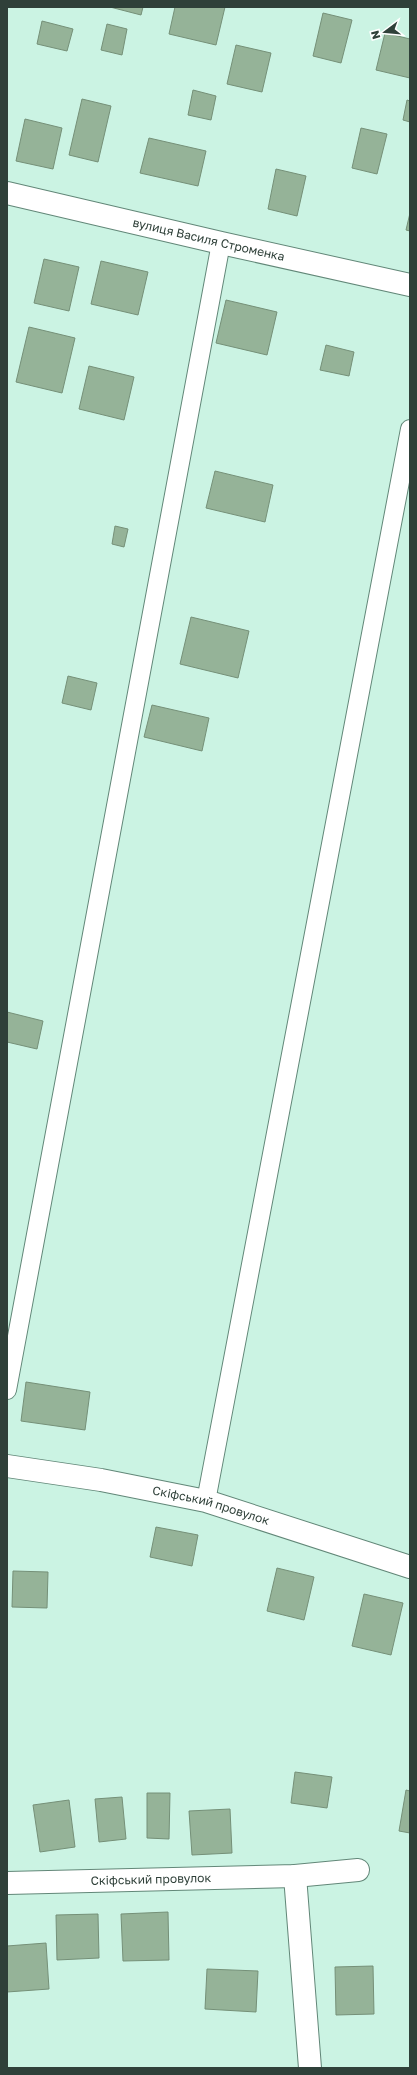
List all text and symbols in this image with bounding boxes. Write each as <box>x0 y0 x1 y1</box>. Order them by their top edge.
north arrow <box>365 12 405 52</box>
text: N <box>368 29 382 41</box>
street label: вулиця Василя Строменка <box>131 215 286 264</box>
street label: Скіфський провулок <box>151 1482 272 1528</box>
street label: Скіфський провулок <box>90 1870 212 1888</box>

